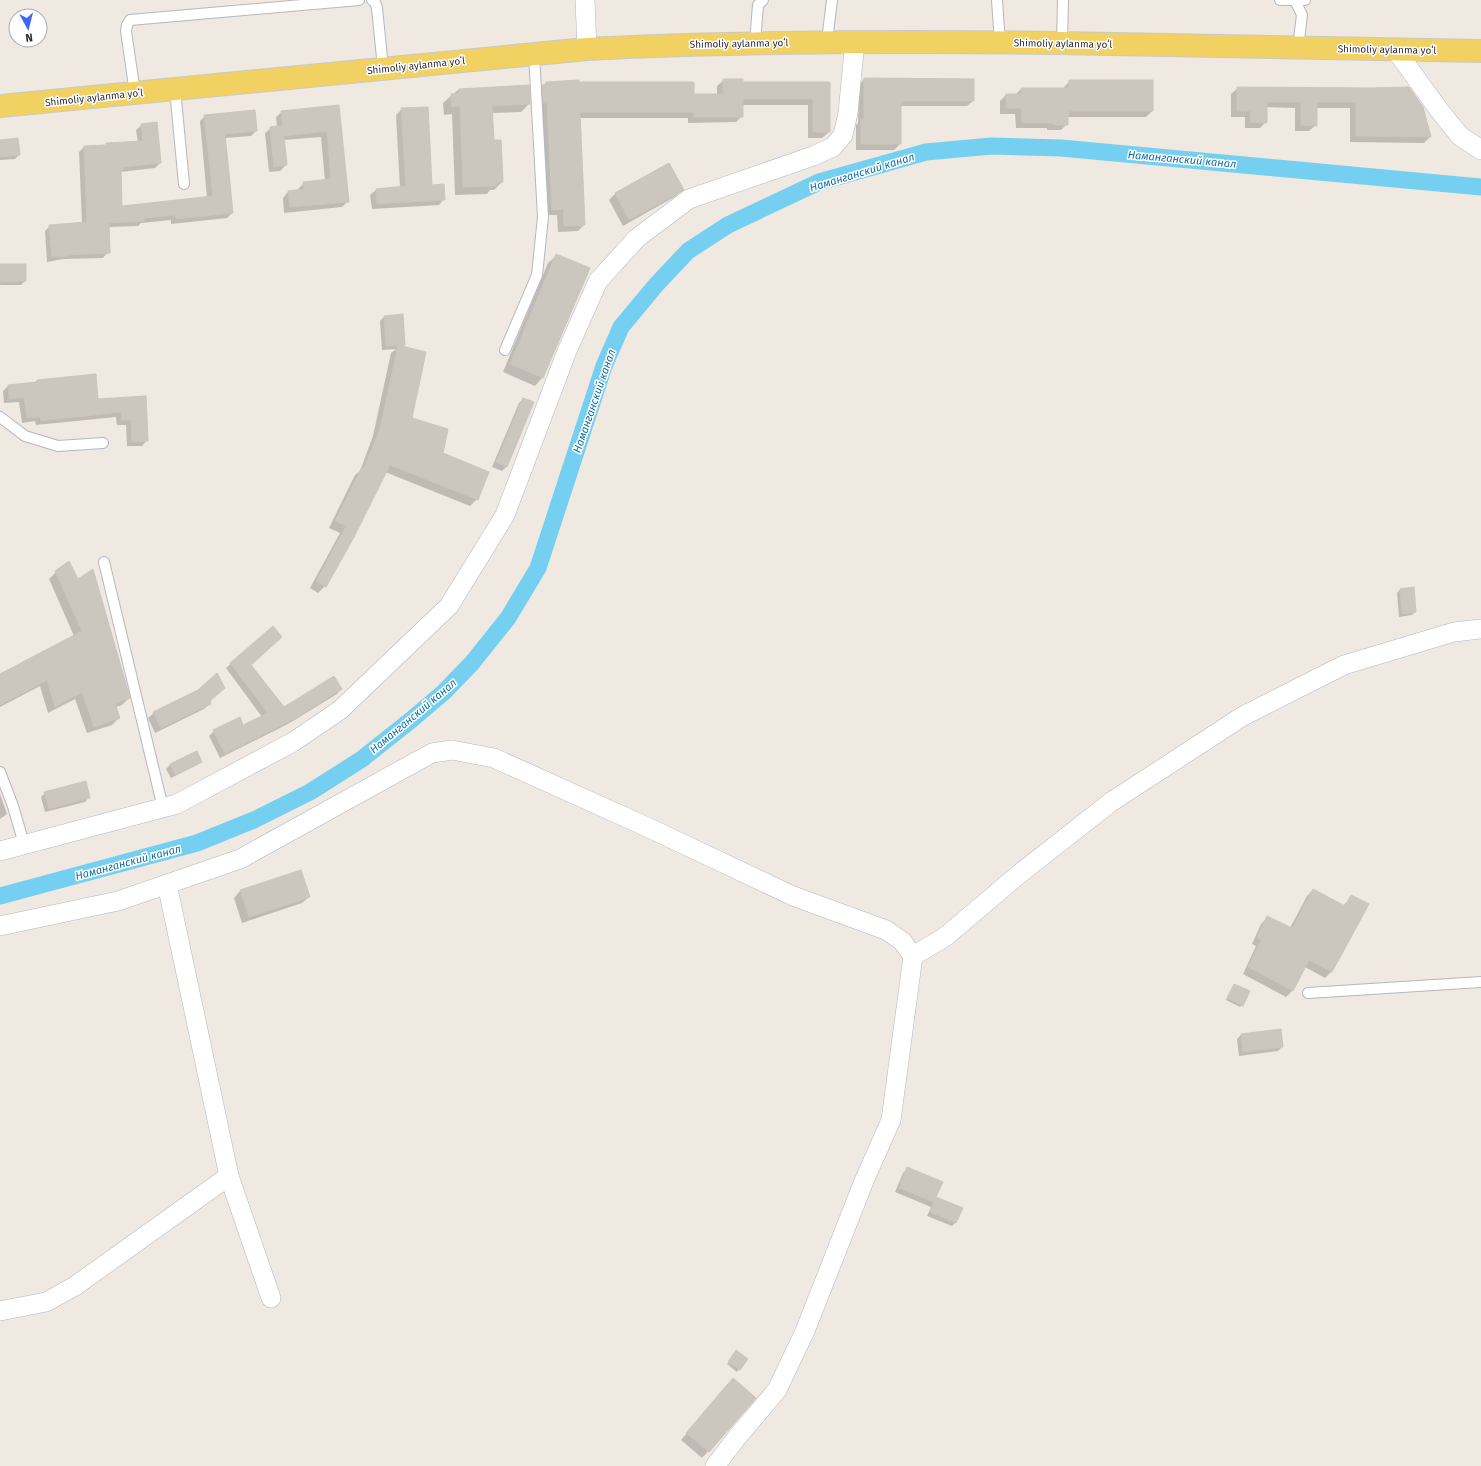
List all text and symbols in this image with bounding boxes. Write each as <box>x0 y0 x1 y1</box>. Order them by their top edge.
north arrow <box>8 8 48 48</box>
text: N <box>25 31 34 44</box>
street label: Shimoliy aylanma yoʻl <box>690 36 788 51</box>
street label: Shimoliy aylanma yoʻl <box>1014 36 1112 51</box>
street label: Shimoliy aylanma yoʻl <box>1338 42 1436 57</box>
street label: Shimoliy aylanma yoʻl <box>366 54 466 77</box>
street label: Shimoliy aylanma yoʻl <box>44 86 144 109</box>
water label: Наманганский канал <box>1127 148 1237 171</box>
water label: Наманганский канал <box>808 150 916 195</box>
water label: Наманганский канал <box>571 348 618 455</box>
water label: Наманганский канал <box>367 676 459 756</box>
water label: Наманганский канал <box>74 842 182 883</box>

